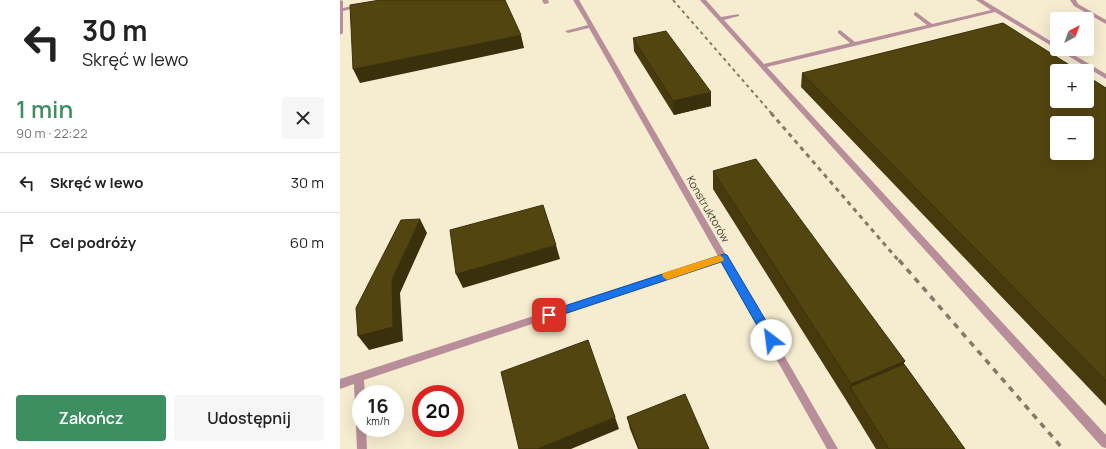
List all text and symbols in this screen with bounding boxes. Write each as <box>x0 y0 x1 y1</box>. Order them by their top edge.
text: 30 m <box>82 11 147 49</box>
north arrow <box>1050 12 1094 56</box>
map controls <box>1050 12 1094 160</box>
icon: left <box>16 16 68 68</box>
text: Skręć w lewo <box>82 47 188 71</box>
button: + <box>1050 64 1094 108</box>
text: 1 min <box>16 92 73 125</box>
button: close <box>282 97 324 139</box>
button: − <box>1050 116 1094 160</box>
text: 90 m · 22:22 <box>16 124 87 142</box>
icon: left <box>16 172 38 194</box>
text: Skręć w lewo <box>50 172 144 193</box>
text: 30 m <box>291 172 324 193</box>
street label: Konstruktorów <box>683 173 734 245</box>
icon: arrive <box>16 232 38 254</box>
text: Cel podróży <box>50 232 136 253</box>
text: 60 m <box>290 232 324 253</box>
pin <box>532 298 566 332</box>
icon: arrive <box>538 304 560 326</box>
position arrow <box>750 319 792 361</box>
speed limit sign: 20 <box>412 385 464 437</box>
text: 16 <box>367 392 389 419</box>
button: Zakończ <box>16 395 166 441</box>
button: Udostępnij <box>174 395 324 441</box>
text: km/h <box>366 414 390 428</box>

